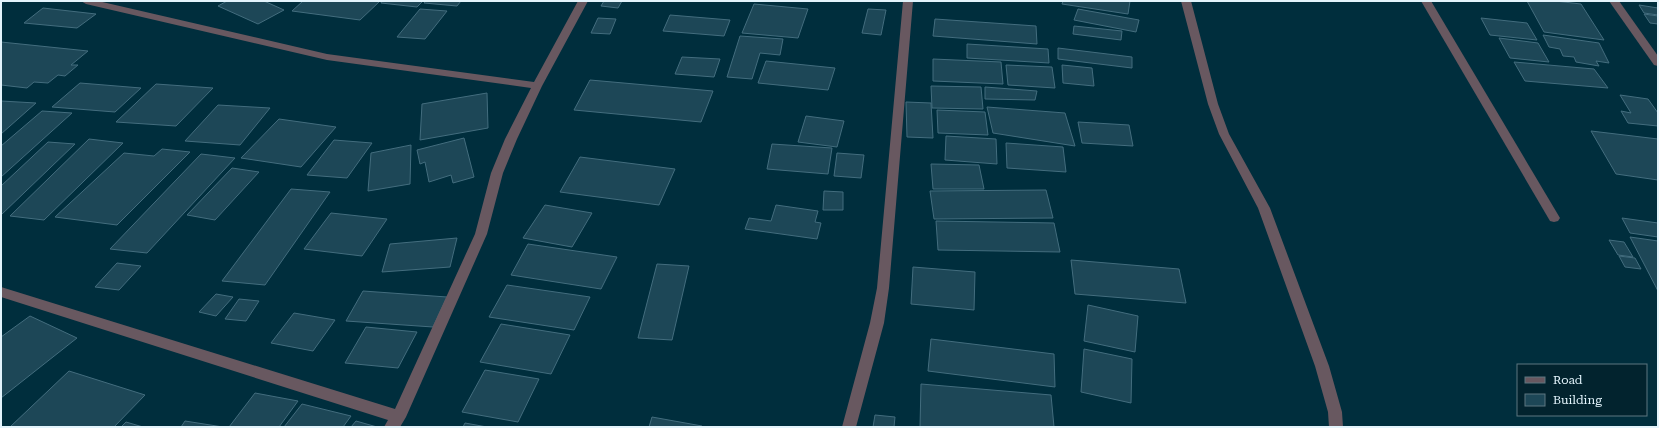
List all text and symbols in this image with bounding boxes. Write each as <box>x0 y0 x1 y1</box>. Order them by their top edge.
legend <box>1517 364 1647 416</box>
text: Road <box>1553 373 1583 387</box>
text: Building <box>1553 393 1602 407</box>

